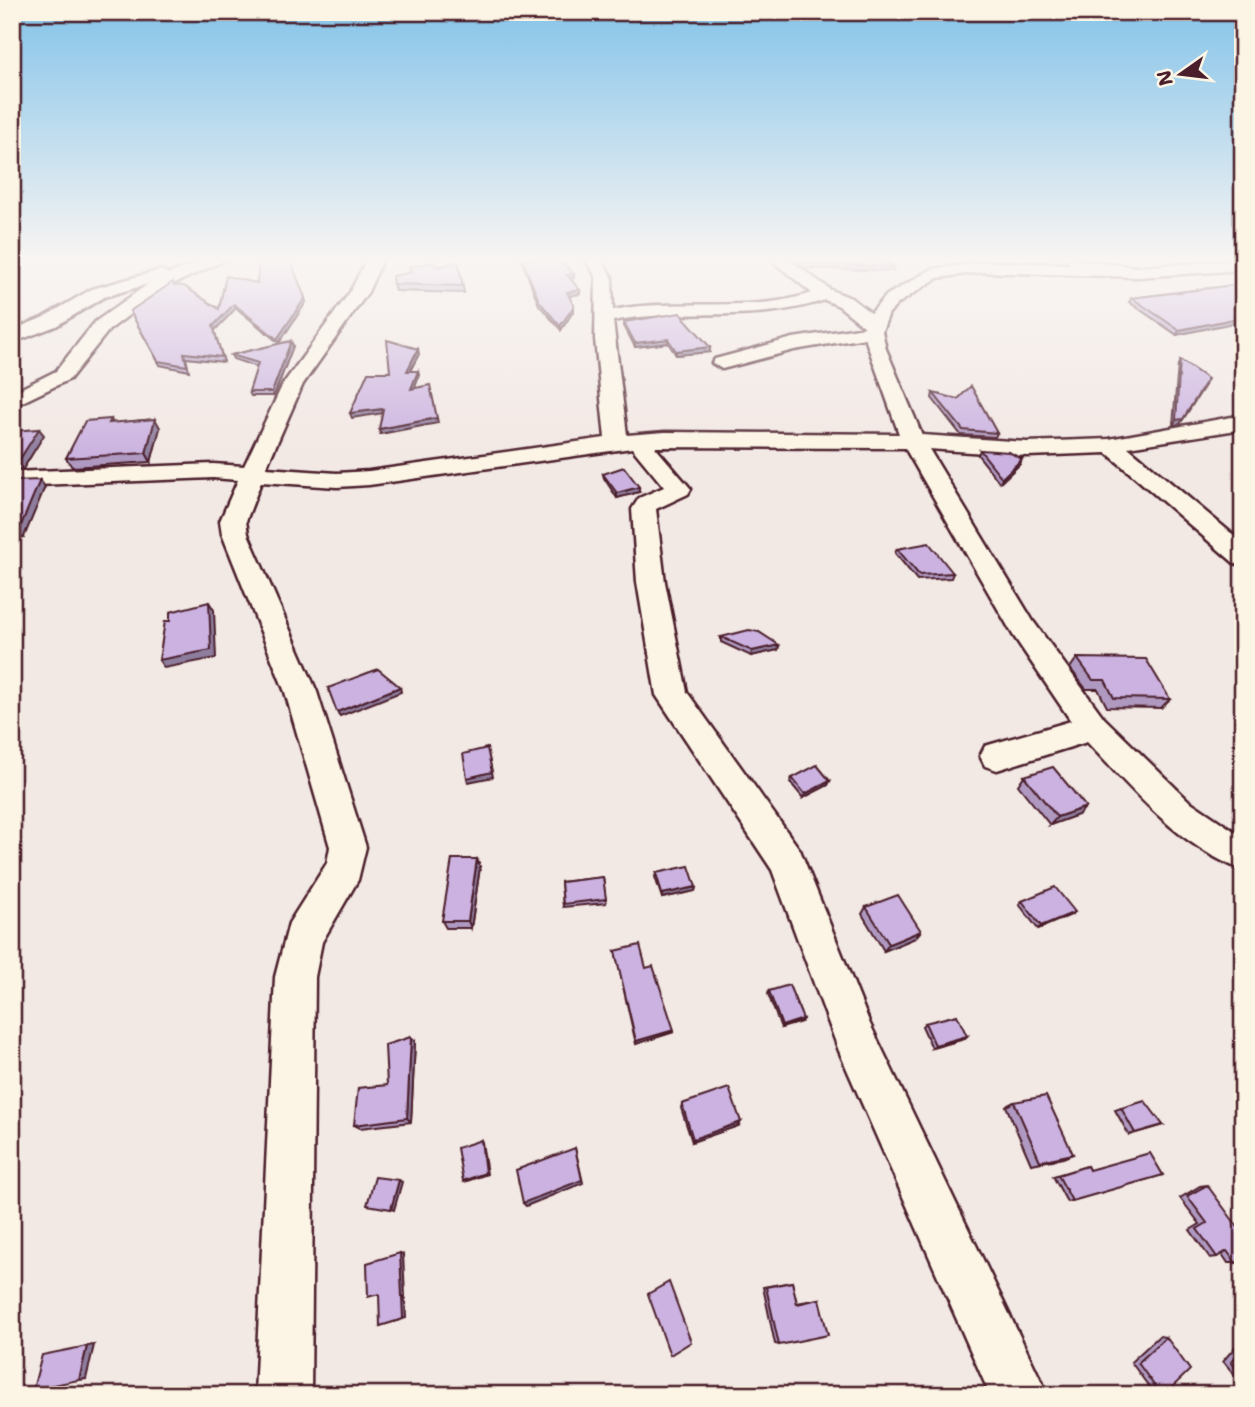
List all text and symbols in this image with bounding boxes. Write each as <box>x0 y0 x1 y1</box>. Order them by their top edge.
north arrow <box>1146 38 1216 108</box>
text: N <box>1151 68 1179 88</box>

